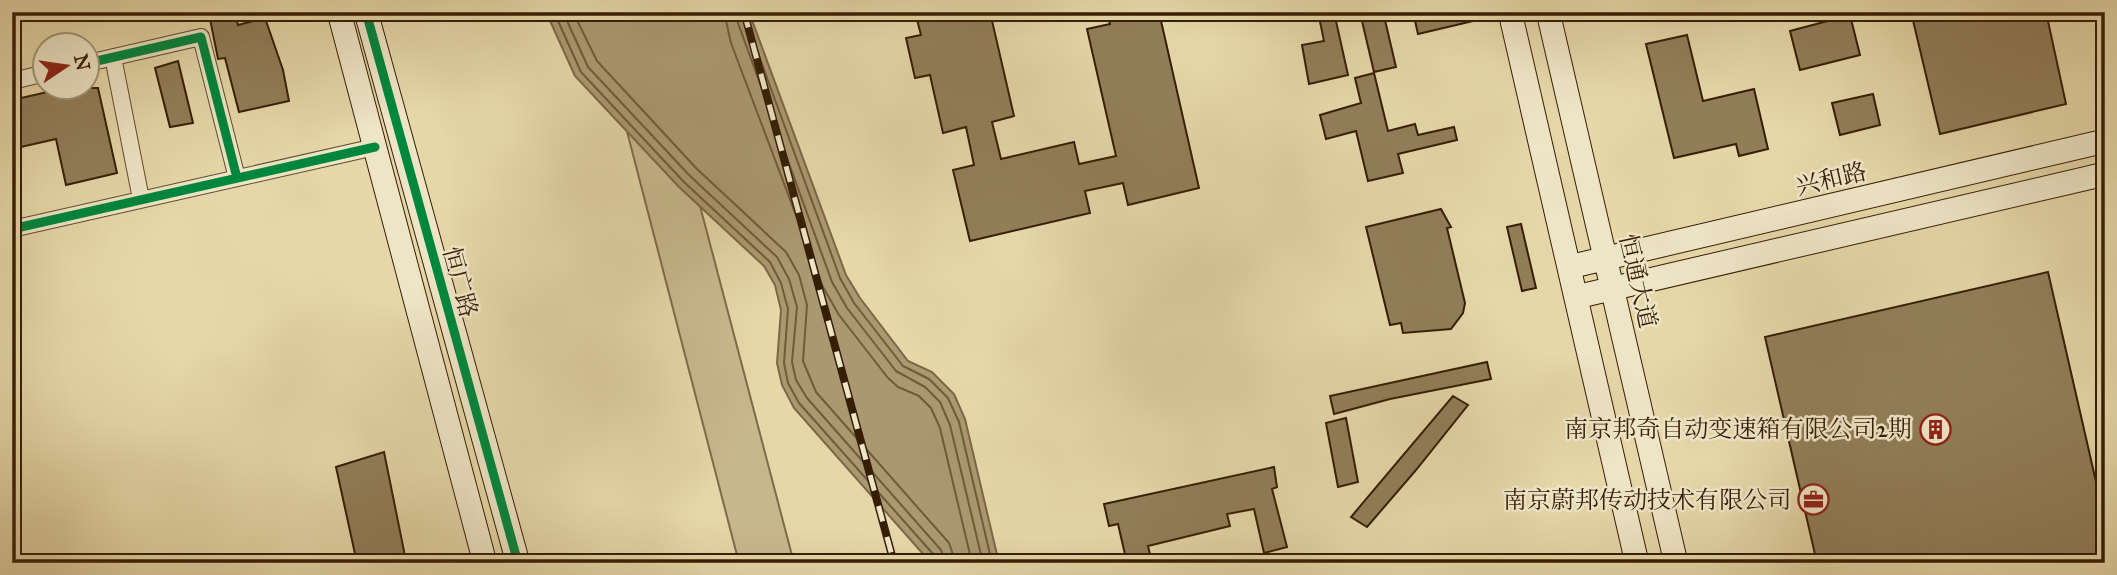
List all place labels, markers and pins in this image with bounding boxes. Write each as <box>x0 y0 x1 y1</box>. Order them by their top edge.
building icon: 南京邦奇自动变速箱有限公司2期 <box>1918 412 1952 446</box>
place label: 南京邦奇自动变速箱有限公司2期 <box>1564 414 1912 444</box>
office icon: 南京蔚邦传动技术有限公司 <box>1797 483 1831 517</box>
place label: 南京蔚邦传动技术有限公司 <box>1503 485 1791 515</box>

